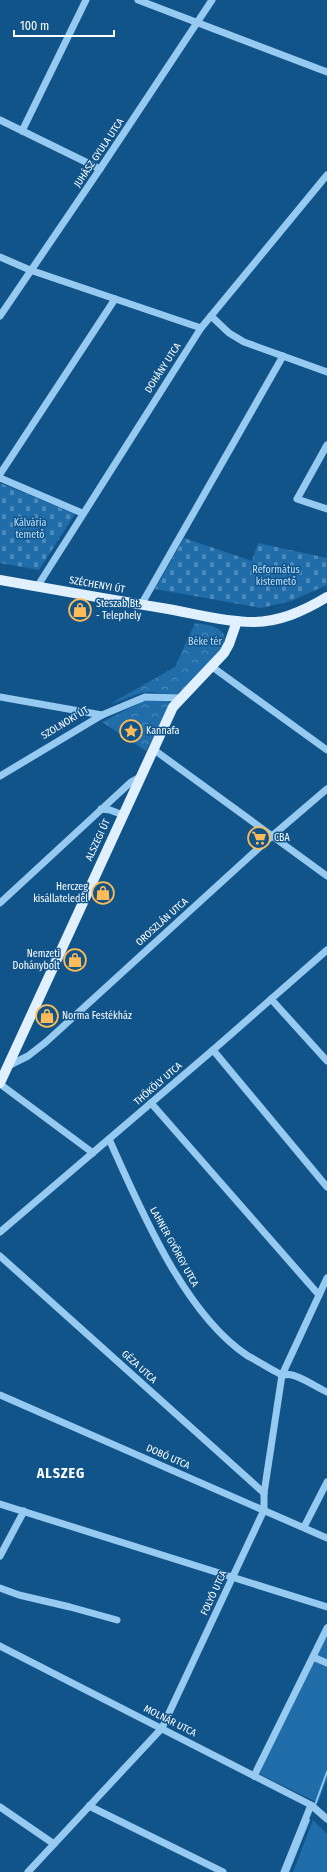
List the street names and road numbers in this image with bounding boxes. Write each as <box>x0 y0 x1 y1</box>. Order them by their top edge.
street label: JUHÁSZ GYULA UTCA <box>70 114 127 190</box>
street label: DOHÁNY UTCA <box>141 339 184 395</box>
street label: SZÉCHENYI ÚT <box>68 572 127 596</box>
street label: SZOLNOKI ÚT <box>38 702 91 742</box>
street label: ALSZEGI ÚT <box>81 816 113 863</box>
street label: OROSZLÁN UTCA <box>132 893 191 949</box>
street label: THÖKÖLY UTCA <box>131 1059 185 1108</box>
street label: LAHNER GYÖRGY UTCA <box>147 1204 202 1290</box>
street label: GÉZA UTCA <box>119 1347 161 1386</box>
street label: DOBÓ UTCA <box>144 1440 193 1472</box>
street label: FOLYÓ UTCA <box>197 1567 230 1617</box>
street label: MOLNÁR UTCA <box>142 1701 200 1740</box>

